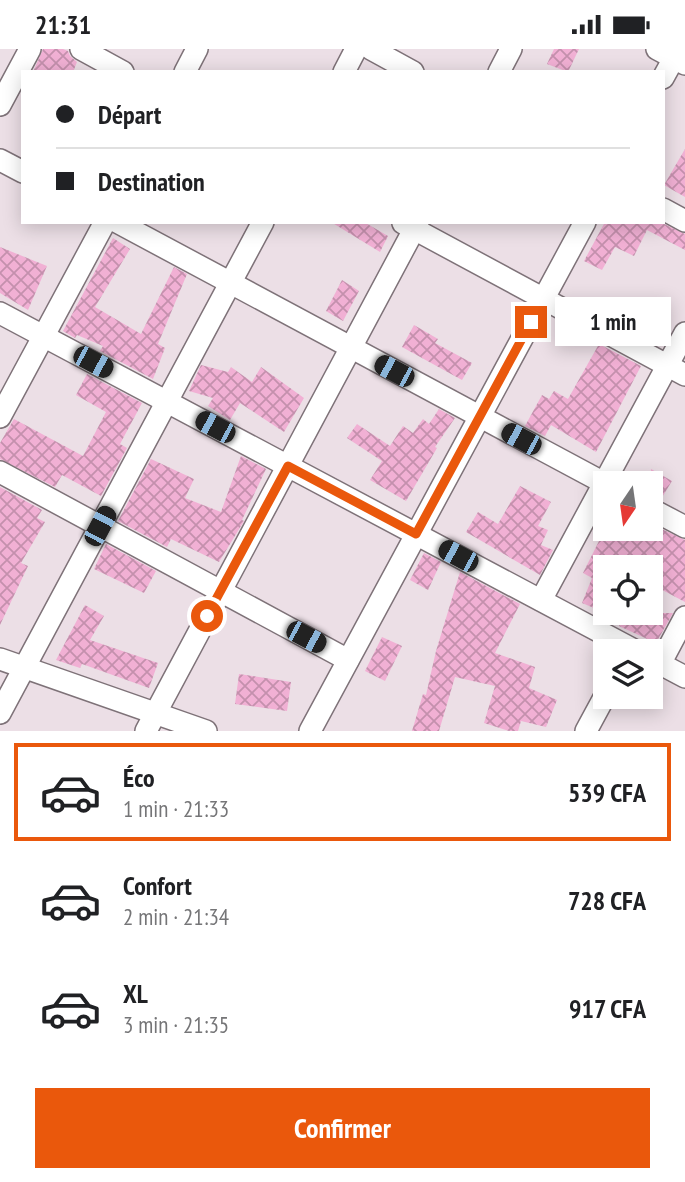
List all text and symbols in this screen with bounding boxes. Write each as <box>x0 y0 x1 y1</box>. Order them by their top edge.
text: 21:31 <box>35 8 91 41</box>
text: Départ <box>98 98 161 131</box>
text: Destination <box>98 165 205 198</box>
callout: 1 min <box>556 297 671 347</box>
route end <box>515 306 547 338</box>
text: 1 min <box>590 307 636 336</box>
car <box>70 343 117 381</box>
car <box>371 352 418 390</box>
car <box>192 408 239 446</box>
car <box>498 420 545 458</box>
north arrow <box>593 471 663 541</box>
map controls <box>593 471 663 709</box>
car <box>81 503 120 549</box>
car <box>435 537 482 575</box>
button: locate <box>593 555 663 625</box>
route start <box>191 600 223 632</box>
car <box>283 618 330 656</box>
button: layers <box>593 639 663 709</box>
icon: car <box>39 761 102 824</box>
text: Éco <box>123 761 155 794</box>
text: 539 CFA <box>568 776 646 809</box>
text: 1 min · 21:33 <box>123 794 229 823</box>
icon: car <box>39 869 102 932</box>
text: Confort <box>123 869 192 902</box>
text: 728 CFA <box>568 884 646 917</box>
text: 2 min · 21:34 <box>123 902 229 931</box>
icon: car <box>39 977 102 1040</box>
text: XL <box>123 977 148 1010</box>
text: 917 CFA <box>569 992 646 1025</box>
text: 3 min · 21:35 <box>123 1010 229 1039</box>
button: Confirmer <box>35 1088 650 1168</box>

